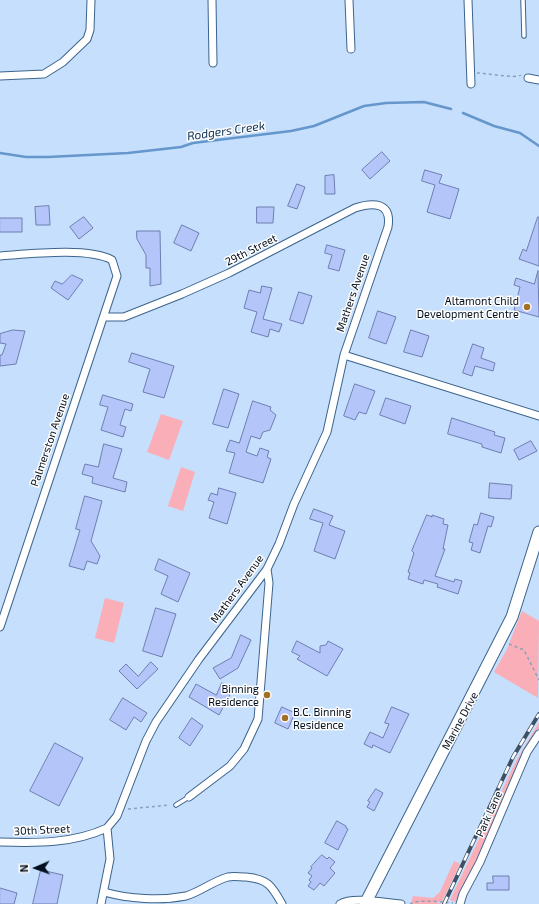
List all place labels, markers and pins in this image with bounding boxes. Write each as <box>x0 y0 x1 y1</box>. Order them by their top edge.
place label: Altamont Child Development Centre <box>417 294 519 320</box>
marker: Altamont Child Development Centre <box>522 302 532 312</box>
place label: Binning Residence <box>208 682 259 708</box>
marker: Binning Residence <box>262 690 272 700</box>
place label: B.C. Binning Residence <box>293 705 351 731</box>
marker: B.C. Binning Residence <box>280 713 290 723</box>

